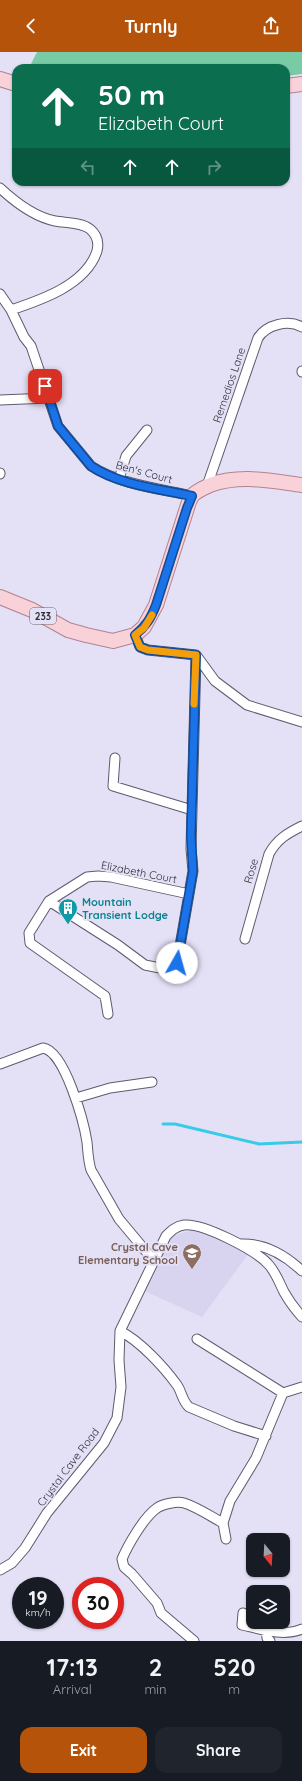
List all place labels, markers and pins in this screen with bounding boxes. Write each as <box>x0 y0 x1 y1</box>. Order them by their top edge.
pin <box>28 369 62 403</box>
place label: Mountain Transient Lodge <box>82 895 169 922</box>
building icon: Mountain Transient Lodge <box>57 897 79 925</box>
place label: Crystal Cave Elementary School <box>78 1240 178 1267</box>
school or university icon: Crystal Cave Elementary School <box>181 1242 203 1270</box>

